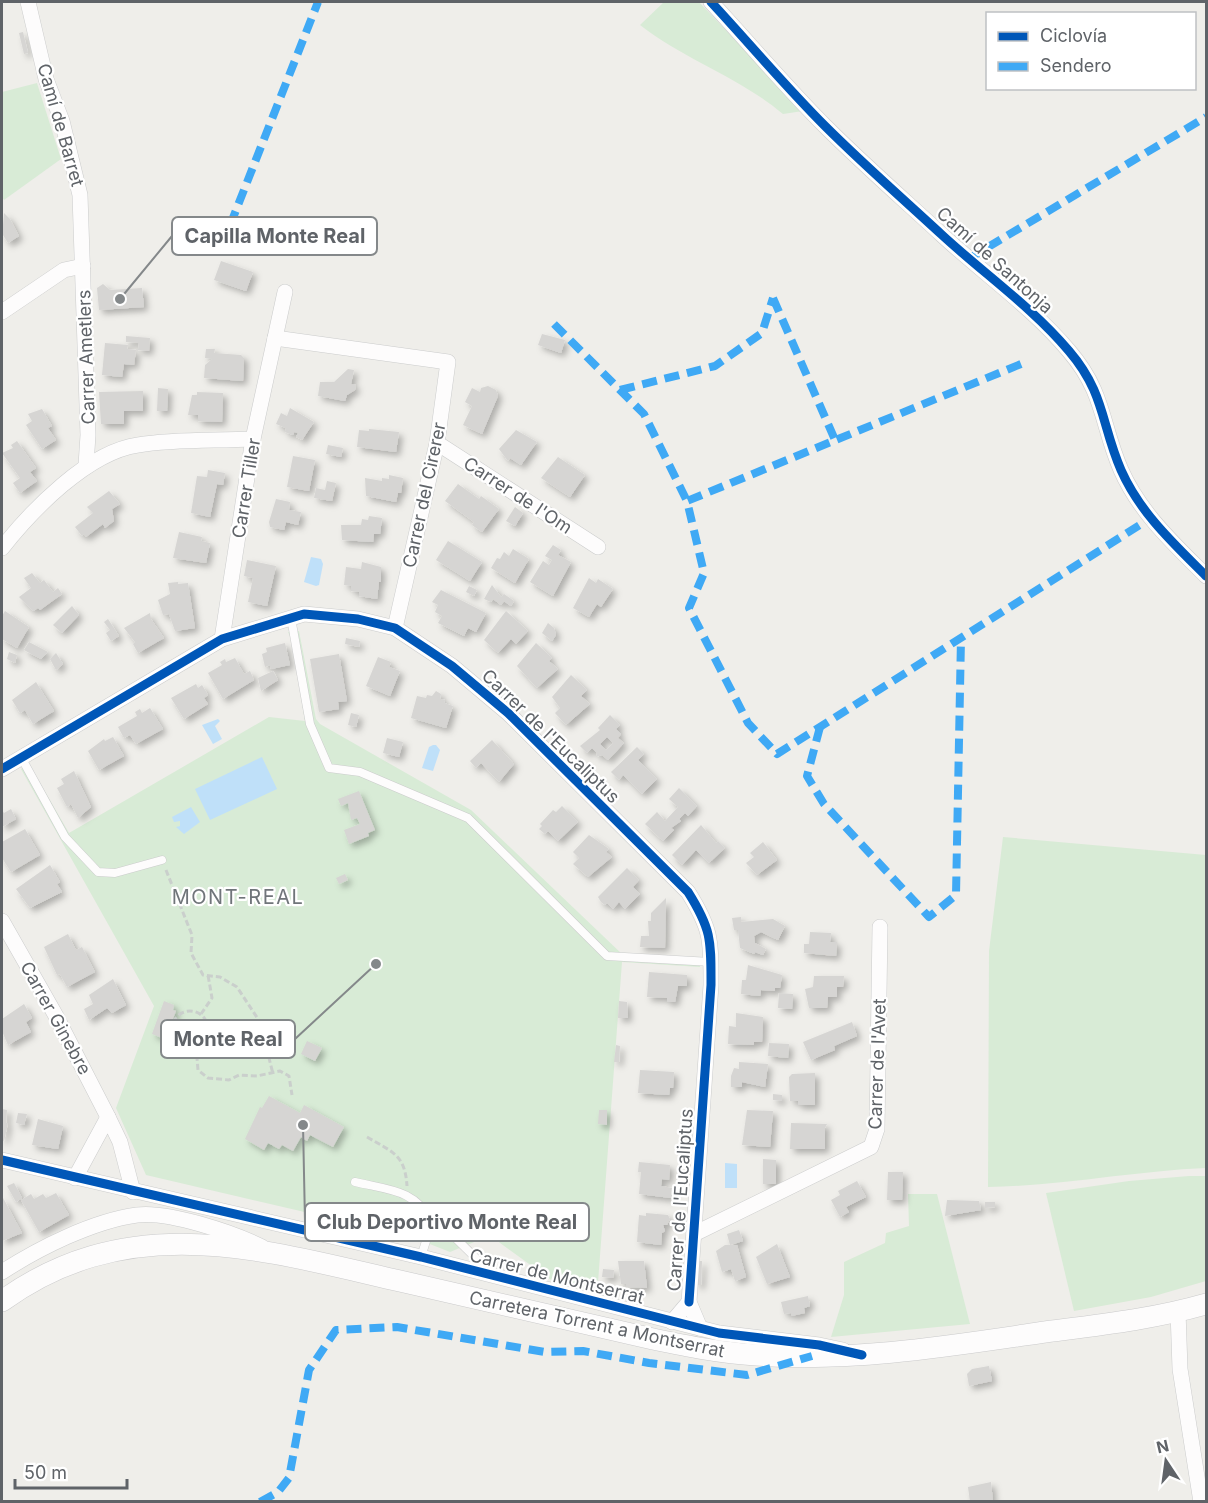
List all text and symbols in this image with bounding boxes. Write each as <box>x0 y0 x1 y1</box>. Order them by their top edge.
legend <box>986 12 1196 90</box>
text: Ciclovía <box>1040 25 1107 46</box>
text: Sendero <box>1040 55 1111 76</box>
street label: Camí de Barret <box>33 61 89 189</box>
street label: Camí de Santonja <box>933 202 1057 318</box>
callout: Capilla Monte Real <box>172 217 377 255</box>
text: Capilla Monte Real <box>185 224 365 248</box>
street label: Carrer Ametlers <box>73 289 99 425</box>
street label: Carrer del Cirerer <box>398 420 450 570</box>
street label: Carrer Tiller <box>228 436 264 540</box>
street label: Carrer de l'Om <box>460 452 576 538</box>
street label: Carrer de l'Eucaliptus <box>478 665 624 807</box>
district label: MONT-REAL <box>172 885 304 909</box>
street label: Carrer Ginebre <box>16 958 96 1078</box>
street label: Carrer de l'Avet <box>864 998 890 1130</box>
callout: Monte Real <box>161 1020 295 1058</box>
text: Monte Real <box>173 1027 283 1051</box>
street label: Carrer de l'Eucaliptus <box>663 1108 697 1292</box>
callout: Club Deportivo Monte Real <box>305 1203 589 1241</box>
text: Club Deportivo Monte Real <box>317 1210 577 1234</box>
street label: Carrer de Montserrat <box>468 1244 646 1308</box>
street label: Carretera Torrent a Montserrat <box>467 1287 727 1361</box>
north arrow <box>1136 1431 1196 1491</box>
text: N <box>1154 1435 1171 1458</box>
scale bar <box>15 1452 128 1490</box>
text: 50 m <box>24 1462 67 1483</box>

